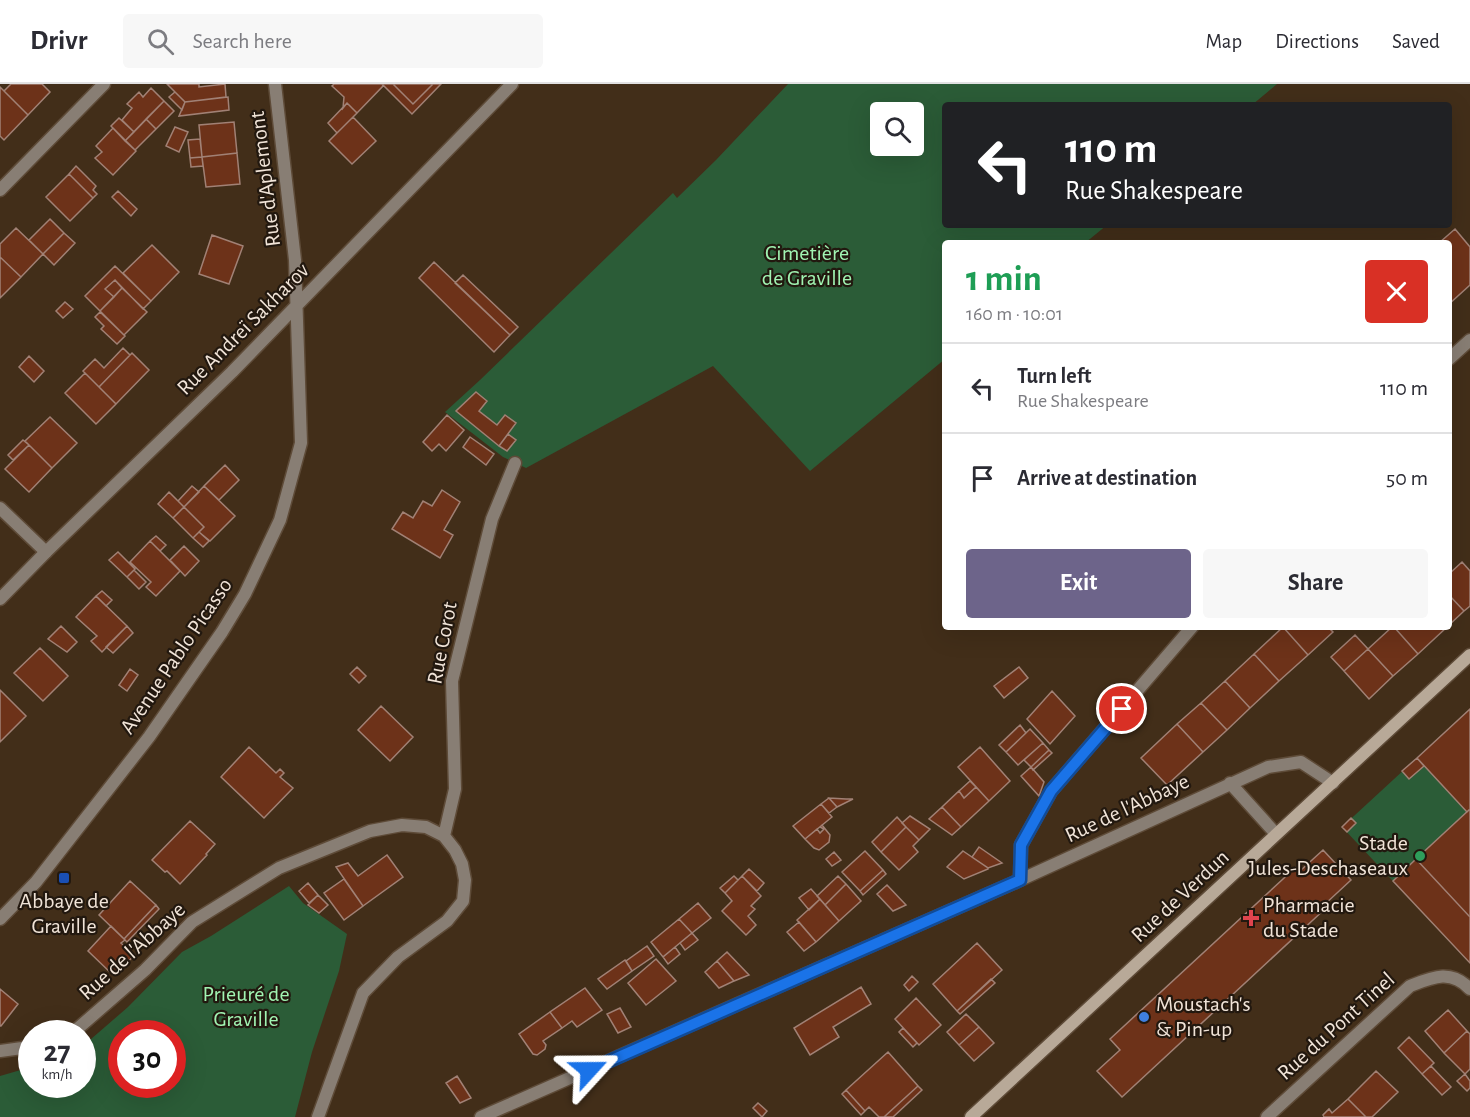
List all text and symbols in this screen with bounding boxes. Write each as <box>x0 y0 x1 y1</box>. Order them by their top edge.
search box <box>123 14 543 68</box>
icon: search <box>144 25 177 58</box>
text: Drivr <box>30 27 87 55</box>
text: Search here <box>192 30 292 52</box>
text: Map <box>1206 31 1242 52</box>
text: Directions <box>1275 31 1359 52</box>
text: Saved <box>1392 31 1440 52</box>
map controls <box>870 102 924 156</box>
button: search <box>870 102 924 156</box>
street label: Rue d'Aplemont <box>246 110 284 248</box>
icon: left <box>966 126 1044 204</box>
text: 110 m <box>1065 128 1157 170</box>
text: Rue Shakespeare <box>1065 177 1243 204</box>
park label: Cimetière de Graville <box>762 242 852 289</box>
street label: Rue Andreï Sakharov <box>173 258 314 399</box>
button: close <box>1365 260 1428 323</box>
text: 1 min <box>966 261 1042 297</box>
text: 160 m · 10:01 <box>966 304 1063 324</box>
text: Turn left <box>1017 365 1091 387</box>
icon: left <box>966 372 999 405</box>
text: 110 m <box>1380 377 1428 399</box>
text: Rue Shakespeare <box>1017 391 1149 411</box>
icon: arrive <box>966 462 999 495</box>
text: Arrive at destination <box>1017 467 1197 489</box>
text: 50 m <box>1386 467 1428 489</box>
button: Exit <box>966 549 1191 618</box>
button: Share <box>1203 549 1428 618</box>
street label: Avenue Pablo Picasso <box>116 574 236 738</box>
street label: Rue Corot <box>423 600 461 686</box>
pin <box>1096 683 1147 734</box>
icon: arrive <box>1105 692 1138 725</box>
street label: Rue de l'Abbaye <box>1062 770 1192 846</box>
place label: Stade Jules-Deschaseaux <box>1249 832 1408 879</box>
street label: Rue de Verdun <box>1127 846 1233 946</box>
marker: Stade Jules-Deschaseaux <box>1413 849 1427 863</box>
marker: Abbaye de Graville <box>57 871 71 885</box>
place label: Abbaye de Graville <box>19 890 109 937</box>
place label: Pharmacie du Stade <box>1263 894 1355 941</box>
street label: Rue de l'Abbaye <box>75 898 189 1004</box>
marker: Pharmacie du Stade <box>1244 911 1258 925</box>
street label: Rue du Pont Tinel <box>1273 968 1399 1084</box>
park label: Prieuré de Graville <box>202 983 290 1030</box>
place label: Moustach's & Pin-up <box>1156 993 1251 1040</box>
marker: Moustach's & Pin-up <box>1137 1010 1151 1024</box>
speed limit sign: 30 <box>108 1020 186 1098</box>
text: 27 <box>43 1037 71 1067</box>
position arrow <box>557 1038 621 1102</box>
text: km/h <box>42 1067 72 1082</box>

